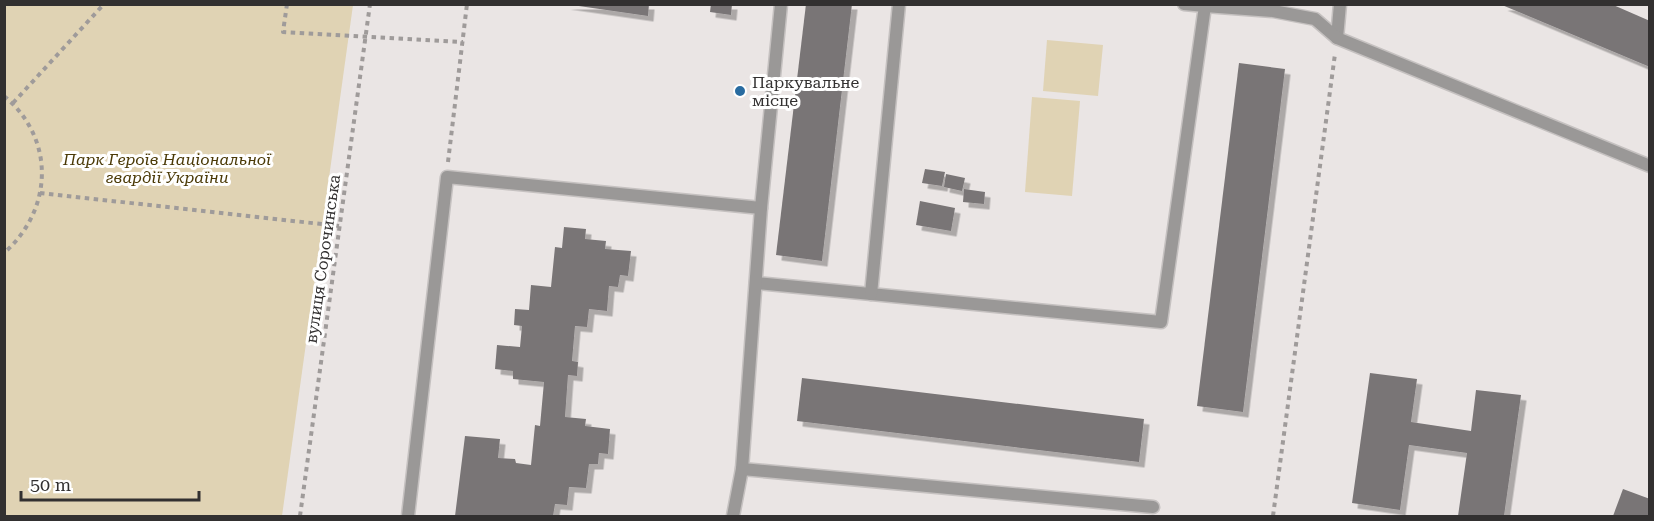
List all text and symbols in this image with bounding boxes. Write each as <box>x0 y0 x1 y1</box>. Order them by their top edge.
place label: Паркувальне місце <box>752 73 860 110</box>
marker: Паркувальне місце <box>733 84 747 98</box>
park label: Парк Героїв Національної гвардії України <box>62 150 272 187</box>
street label: вулиця Сорочинська <box>302 173 344 345</box>
scale bar <box>21 464 200 502</box>
text: 50 m <box>30 474 71 495</box>

